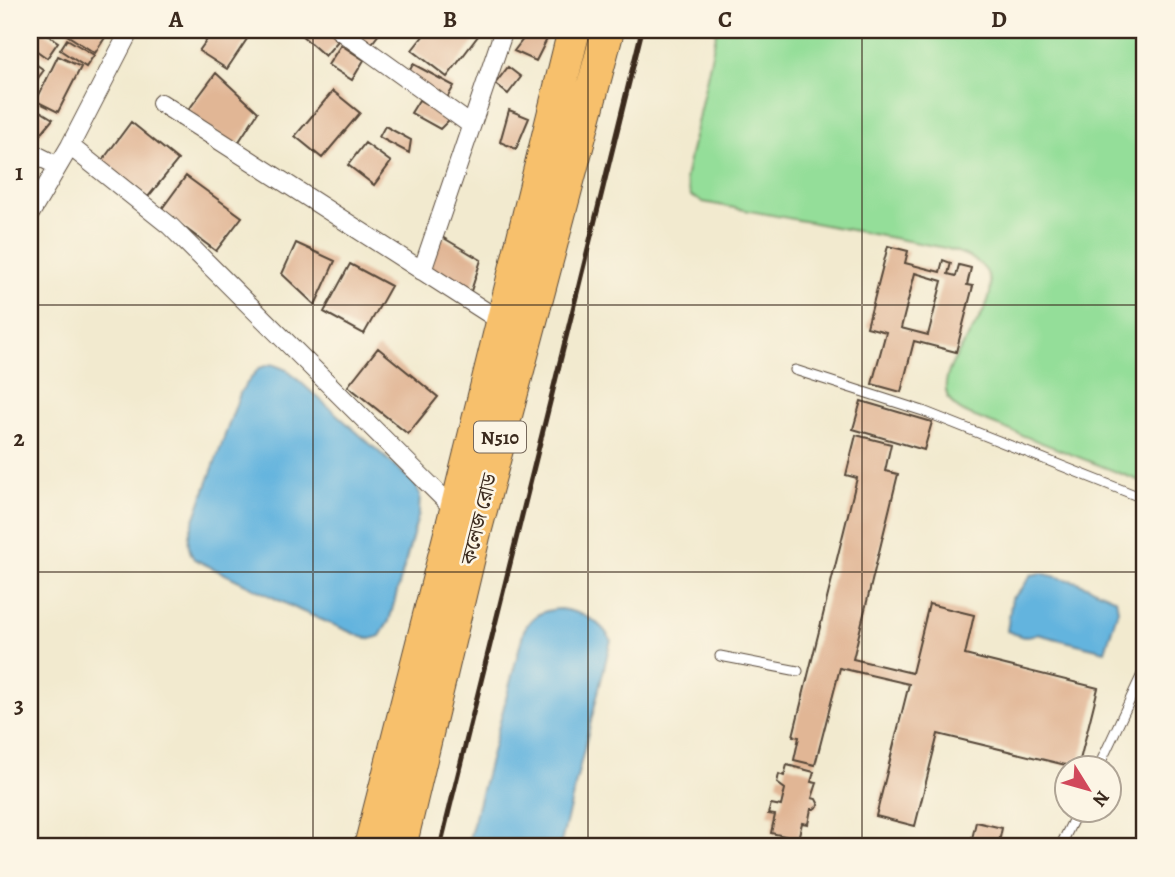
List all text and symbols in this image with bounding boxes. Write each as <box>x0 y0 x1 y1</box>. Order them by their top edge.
text: A <box>168 4 184 35</box>
text: B <box>443 4 457 35</box>
text: C <box>718 4 732 35</box>
text: D <box>991 4 1007 35</box>
text: 1 <box>15 157 23 188</box>
road number: N510 <box>474 422 526 452</box>
text: 2 <box>13 423 25 454</box>
street label: কলেজ রোড <box>454 470 504 568</box>
text: 3 <box>14 690 24 721</box>
north arrow <box>1052 754 1122 824</box>
text: N <box>1086 785 1115 812</box>

